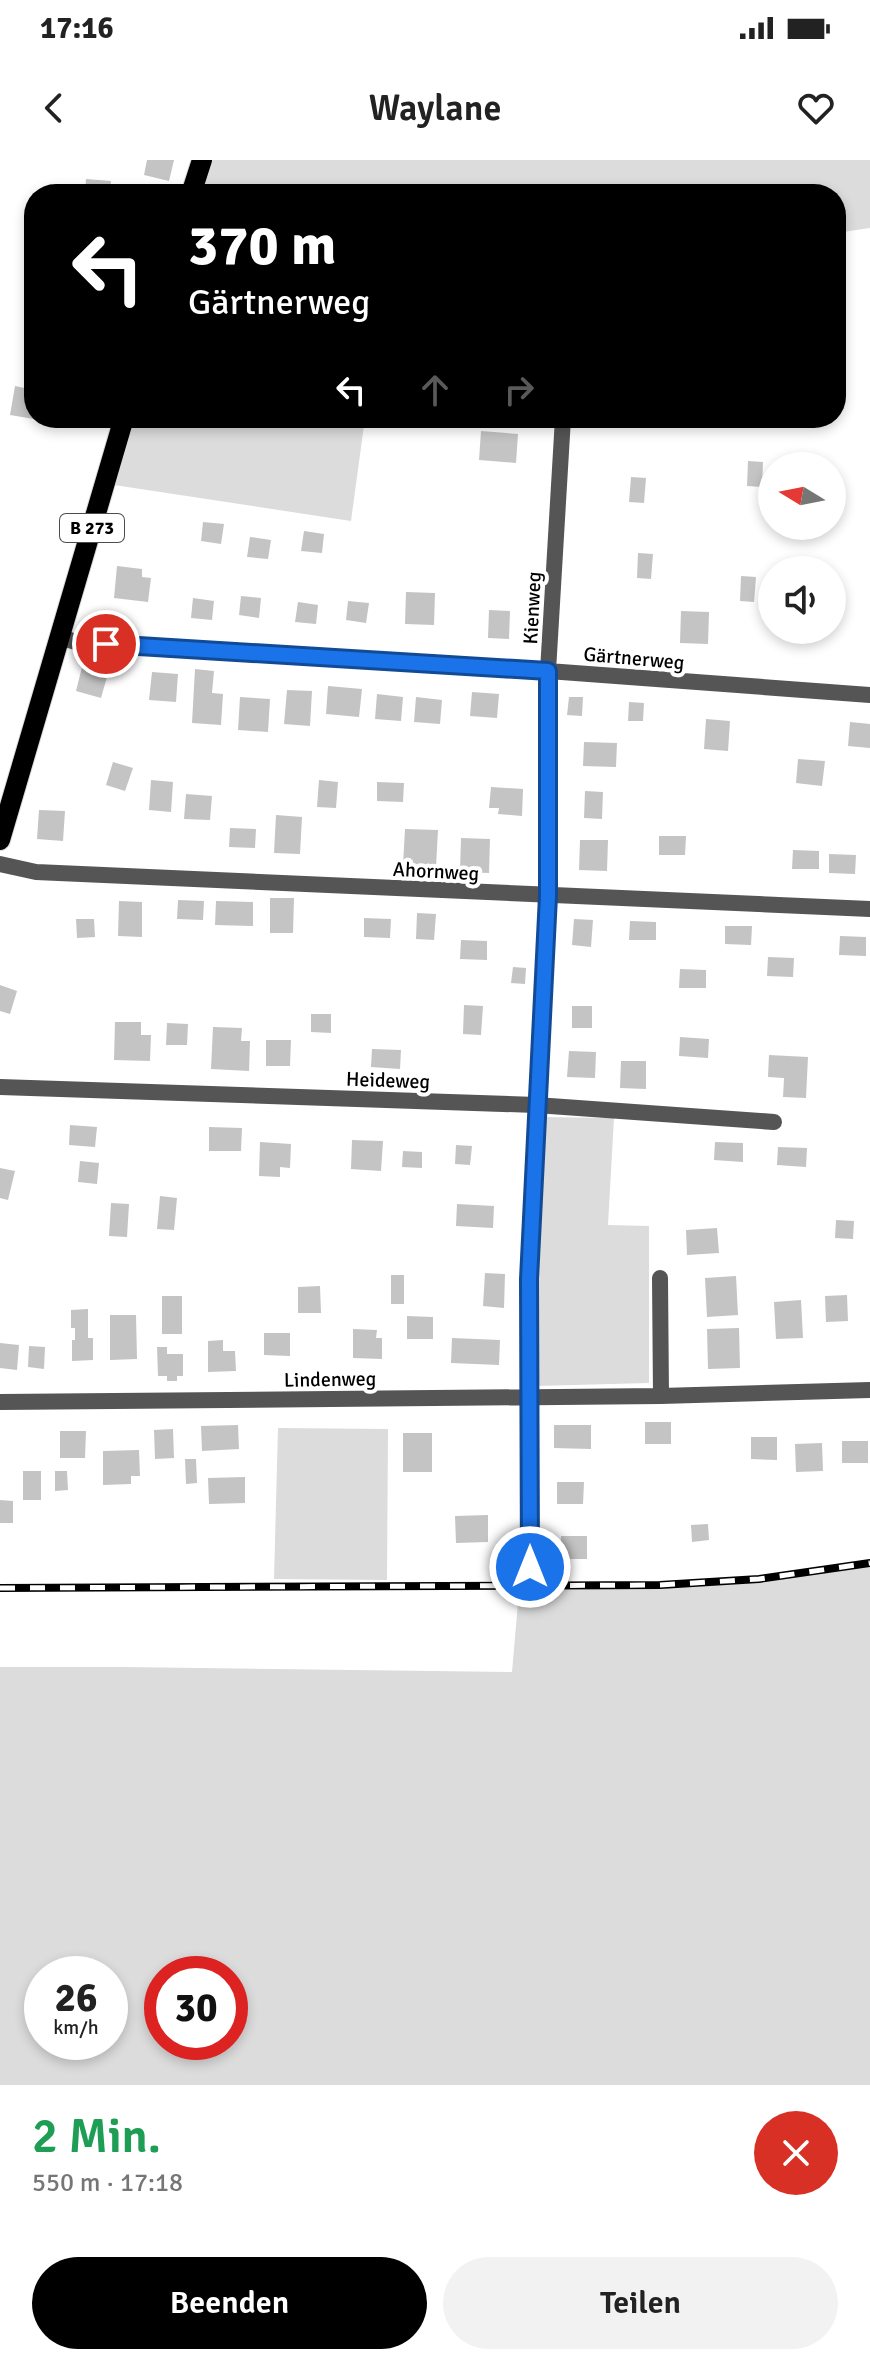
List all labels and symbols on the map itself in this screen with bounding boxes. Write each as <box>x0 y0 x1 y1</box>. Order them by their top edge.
north arrow <box>758 452 846 540</box>
road number: B 273 <box>60 514 124 542</box>
street label: Kienweg <box>518 571 547 645</box>
pin <box>72 610 140 678</box>
street label: Gärtnerweg <box>582 642 685 675</box>
street label: Ahornweg <box>392 857 480 886</box>
street label: Heideweg <box>346 1067 430 1094</box>
street label: Lindenweg <box>284 1366 376 1393</box>
position arrow <box>488 1525 572 1609</box>
speed limit sign: 30 <box>144 1956 248 2060</box>

